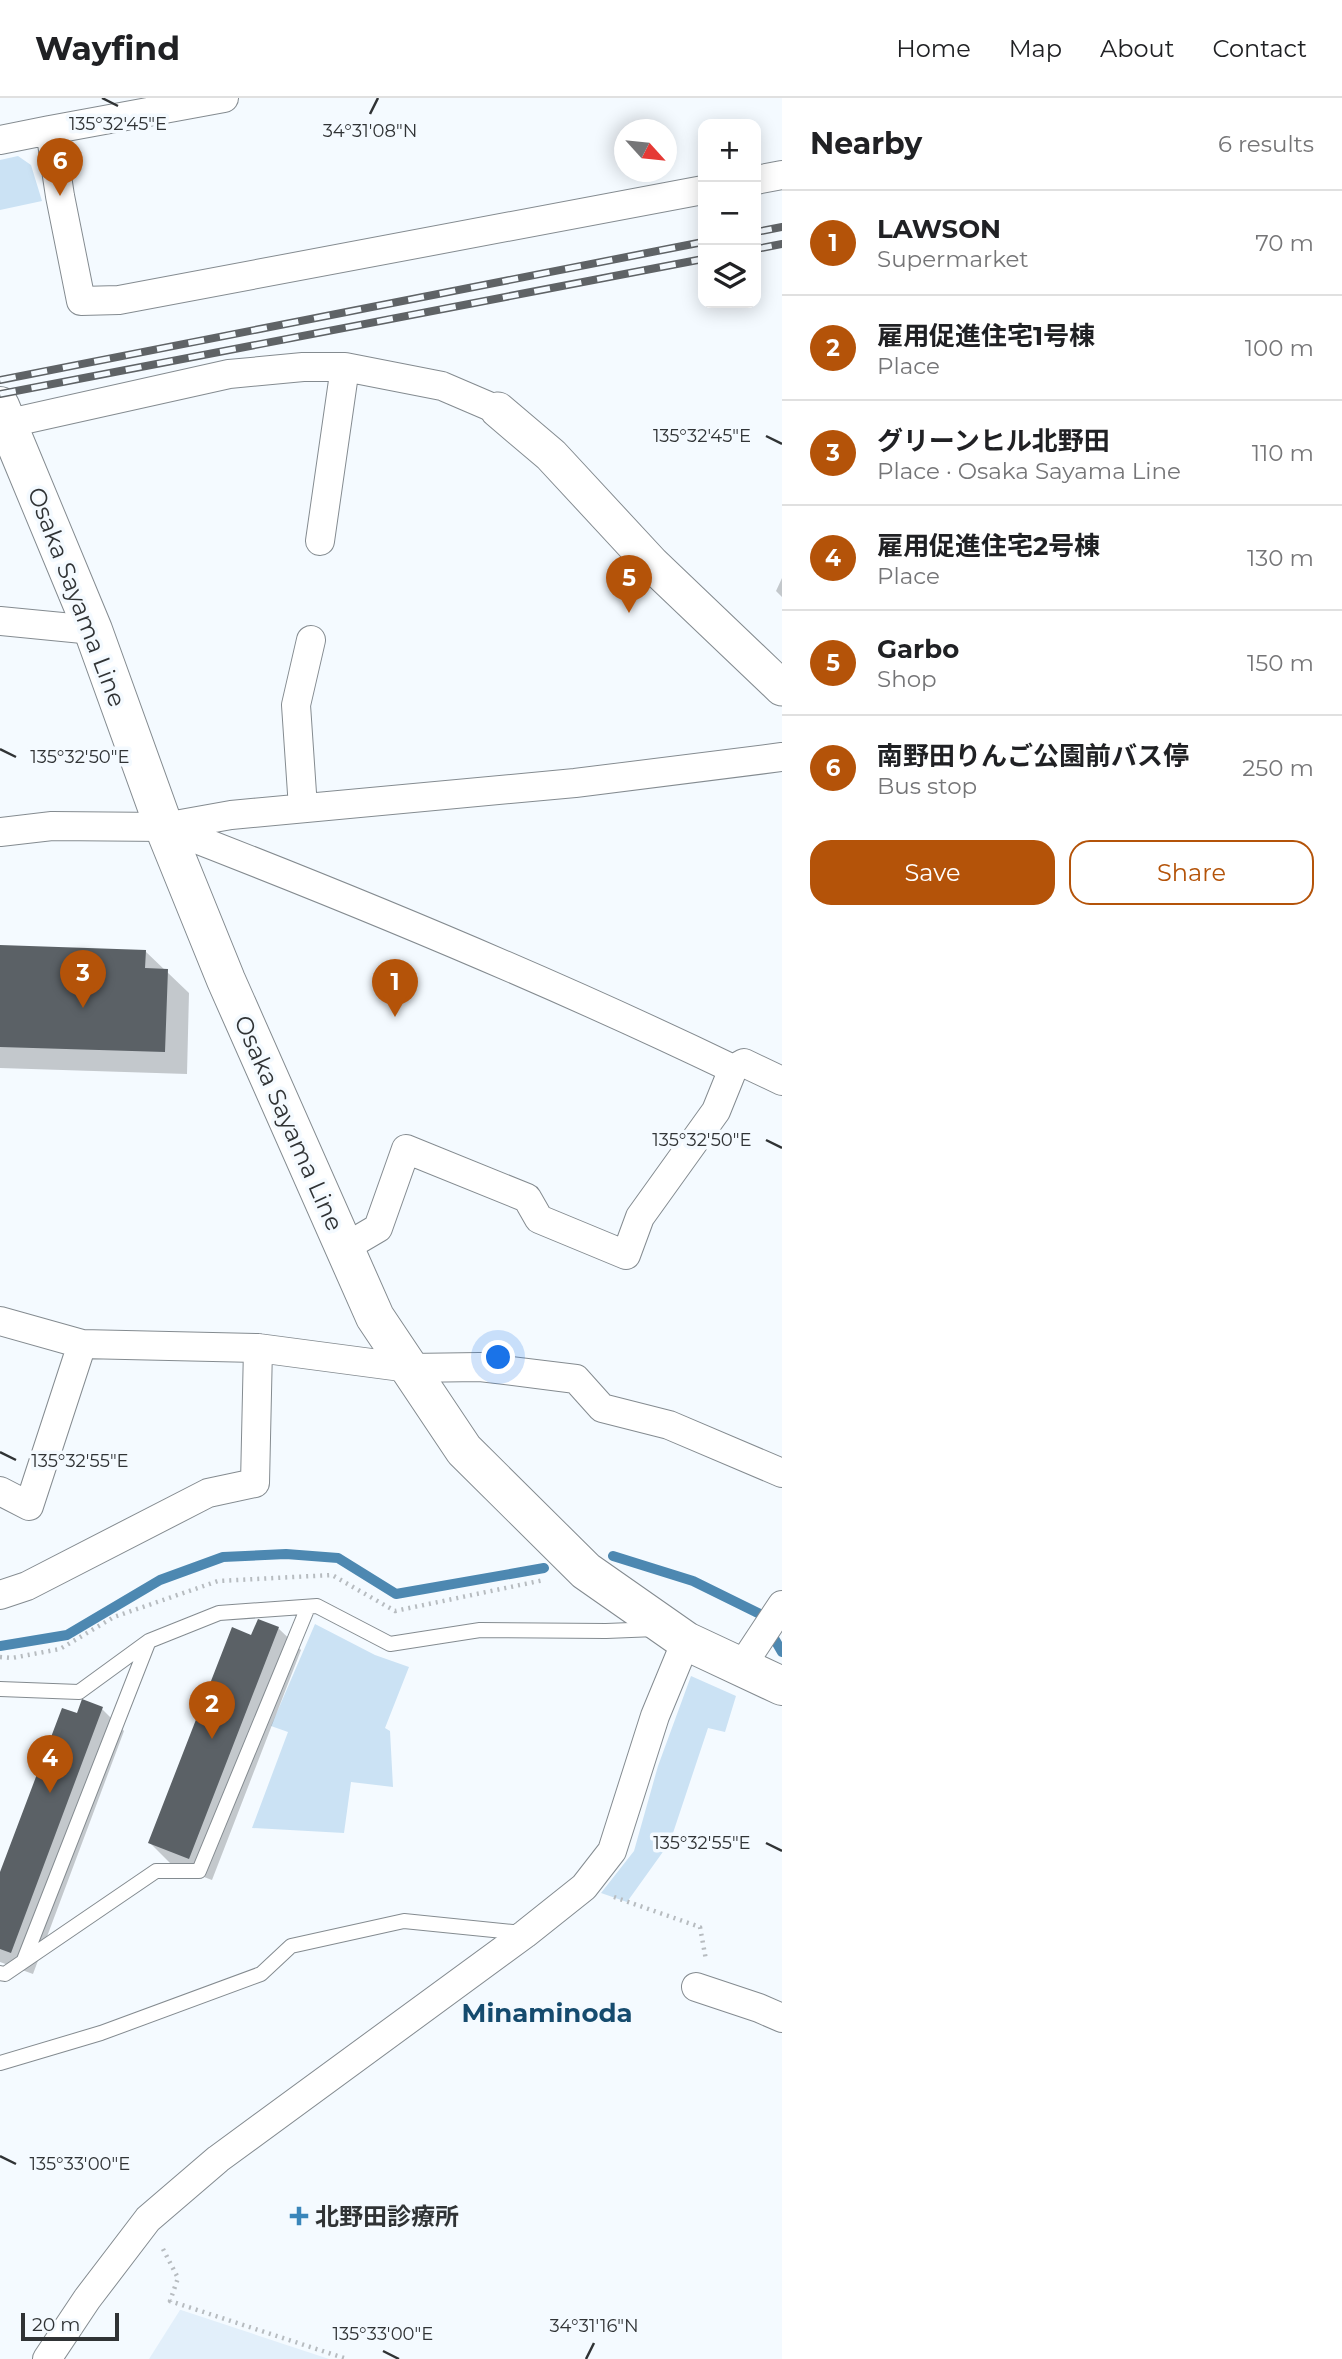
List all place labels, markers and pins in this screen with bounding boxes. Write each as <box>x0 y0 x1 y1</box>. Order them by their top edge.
pin: 6 <box>37 138 83 196</box>
pin: 5 <box>606 555 652 613</box>
pin: 3 <box>60 950 106 1008</box>
pin: 1 <box>372 959 418 1017</box>
pin: 2 <box>189 1681 235 1739</box>
pin: 4 <box>27 1735 73 1793</box>
place label: 北野田診療所 <box>315 2202 459 2231</box>
marker: 北野田診療所 <box>289 2206 309 2226</box>

